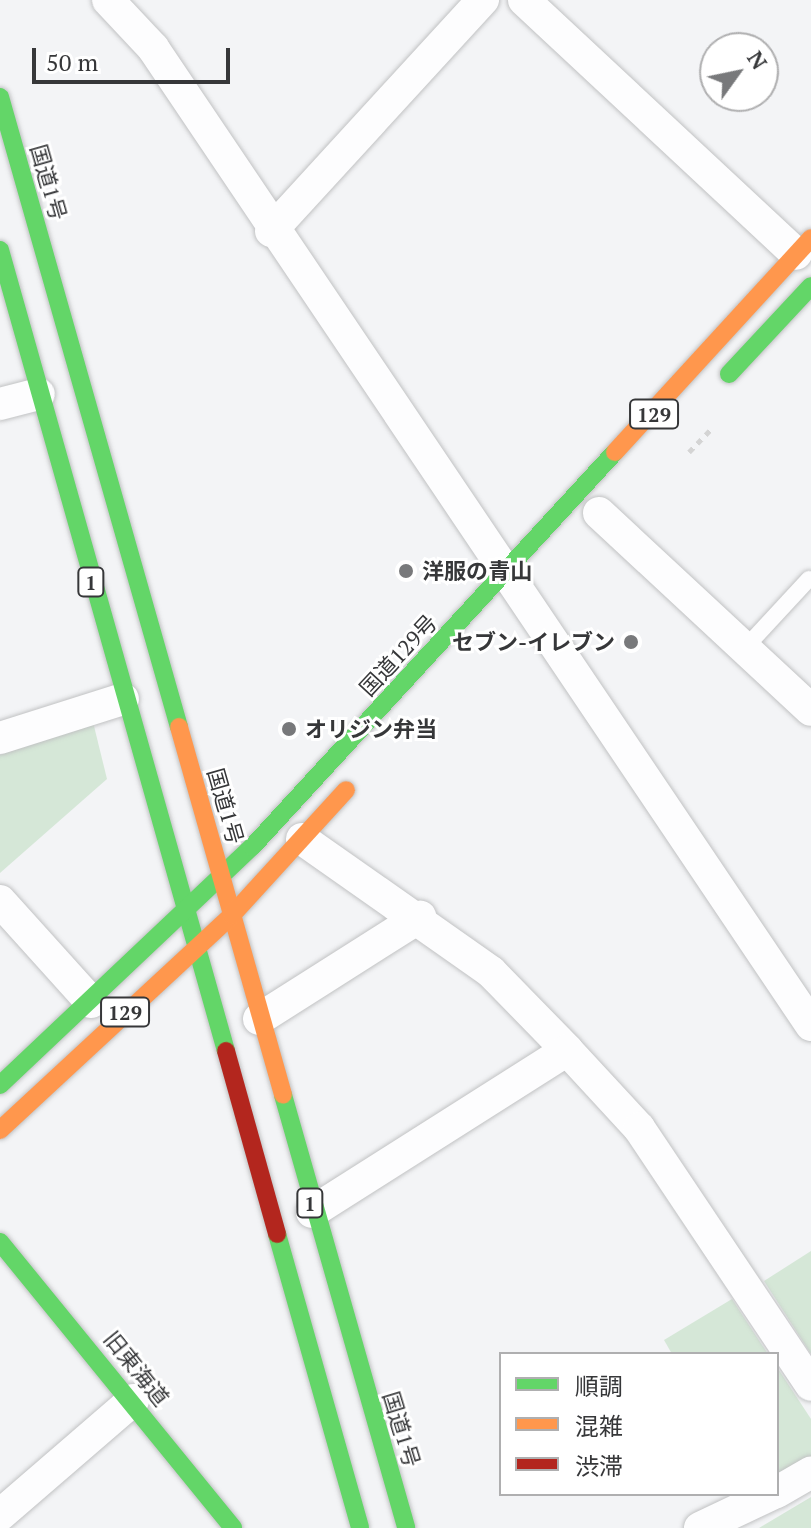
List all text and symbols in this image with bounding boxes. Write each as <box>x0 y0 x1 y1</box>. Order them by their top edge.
scale bar <box>36 32 234 82</box>
north arrow <box>699 32 779 112</box>
text: N <box>741 45 775 75</box>
text: 50 m <box>46 46 98 78</box>
street label: 国道1号 <box>26 141 72 223</box>
road number: 129 <box>628 398 680 430</box>
place label: 洋服の青山 <box>422 558 532 584</box>
marker: 洋服の青山 <box>397 562 415 580</box>
road number: 1 <box>77 566 105 598</box>
street label: 国道129号 <box>354 609 442 701</box>
place label: セブン-イレブン <box>452 629 615 655</box>
marker: セブン-イレブン <box>622 633 640 651</box>
place label: オリジン弁当 <box>305 716 437 742</box>
marker: オリジン弁当 <box>280 720 298 738</box>
street label: 国道1号 <box>203 765 249 847</box>
road number: 129 <box>99 996 151 1028</box>
road number: 1 <box>296 1187 324 1219</box>
street label: 旧東海道 <box>99 1325 175 1411</box>
legend <box>499 1352 779 1496</box>
text: 順調 <box>575 1370 623 1402</box>
street label: 国道1号 <box>378 1388 426 1470</box>
text: 混雑 <box>575 1410 623 1442</box>
text: 渋滞 <box>575 1450 623 1482</box>

